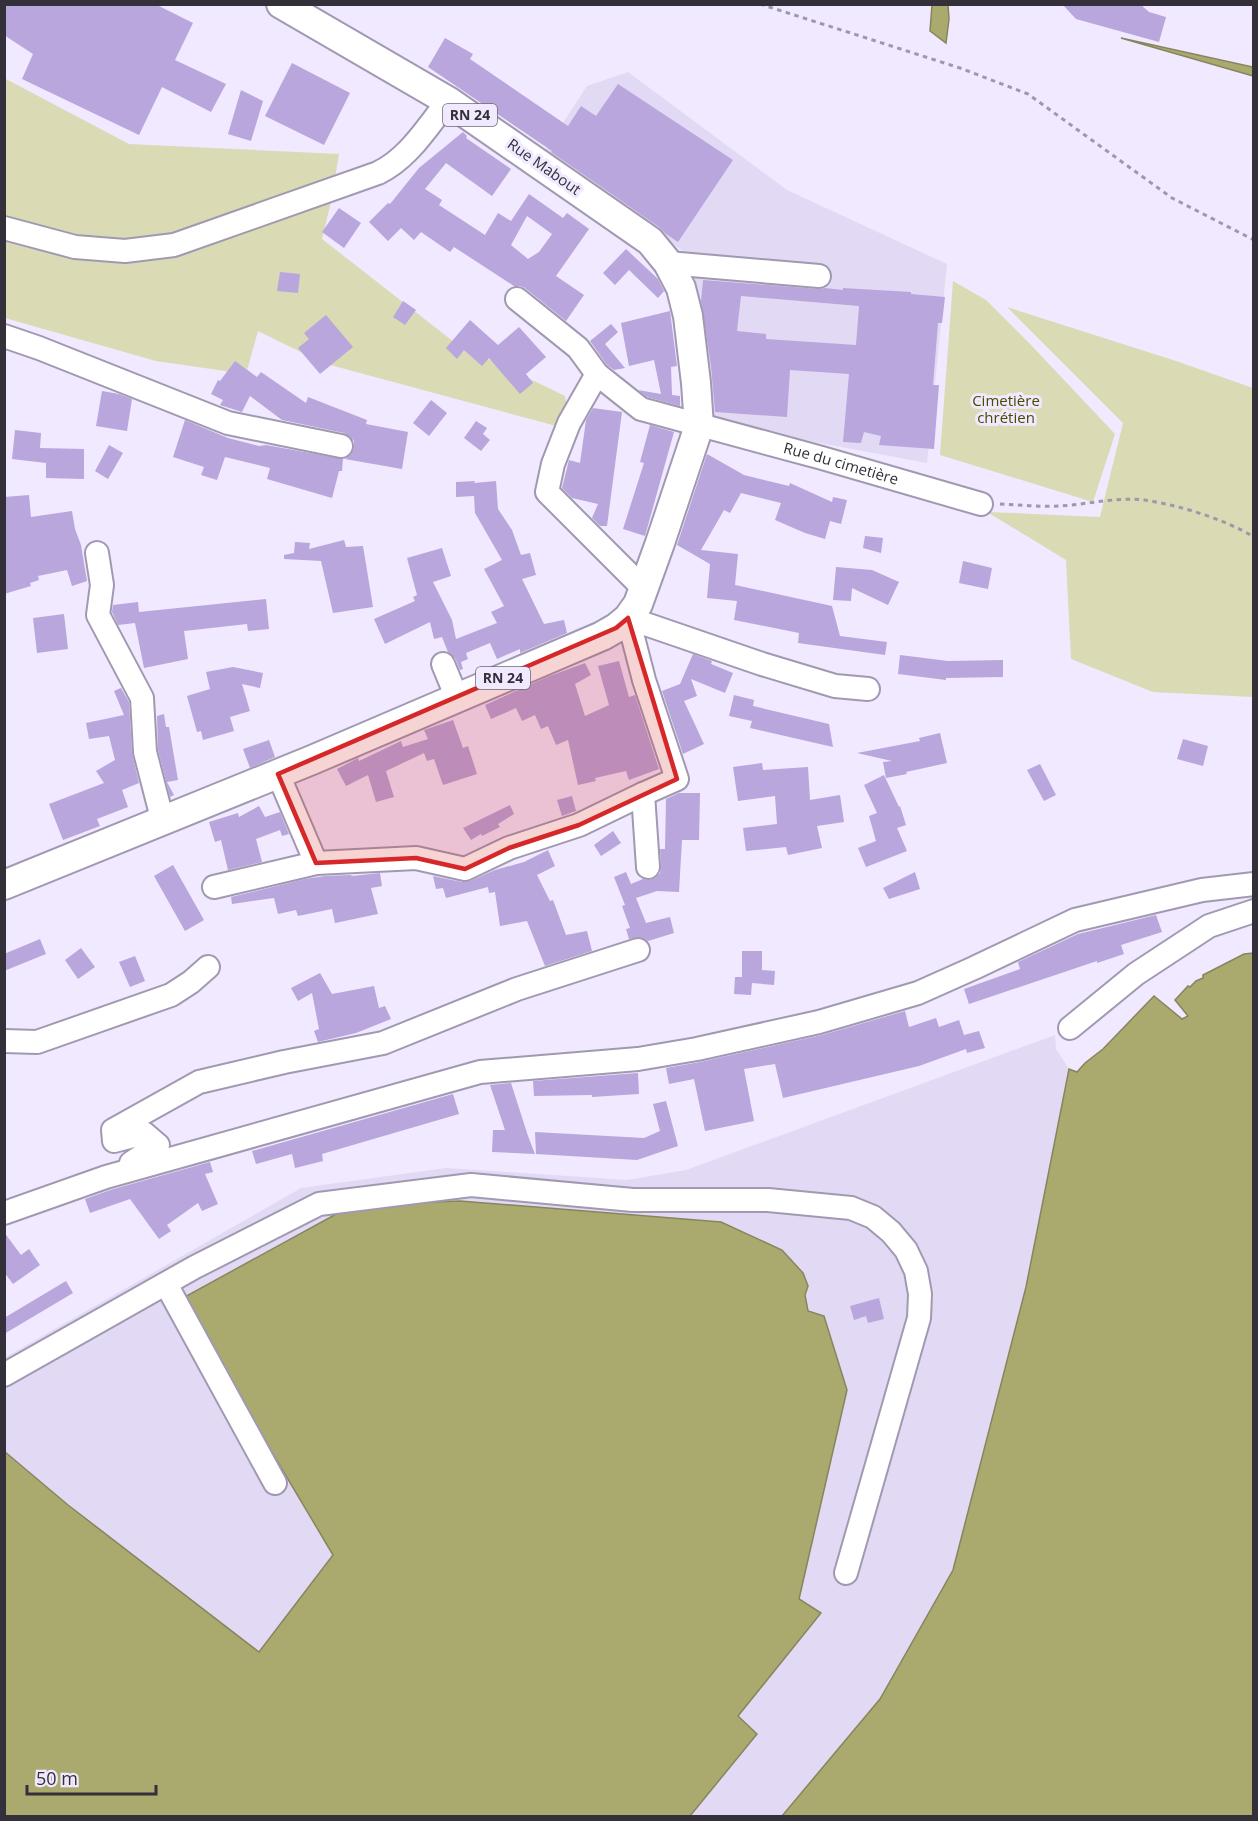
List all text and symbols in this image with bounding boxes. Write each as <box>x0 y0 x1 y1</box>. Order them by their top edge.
road number: RN 24 <box>443 104 497 126</box>
street label: Rue Mabout <box>504 134 585 199</box>
park label: Cimetière chrétien <box>972 390 1040 427</box>
street label: Rue du cimetière <box>782 437 901 489</box>
road number: RN 24 <box>476 667 530 689</box>
scale bar <box>27 1758 156 1796</box>
text: 50 m <box>36 1766 78 1790</box>

